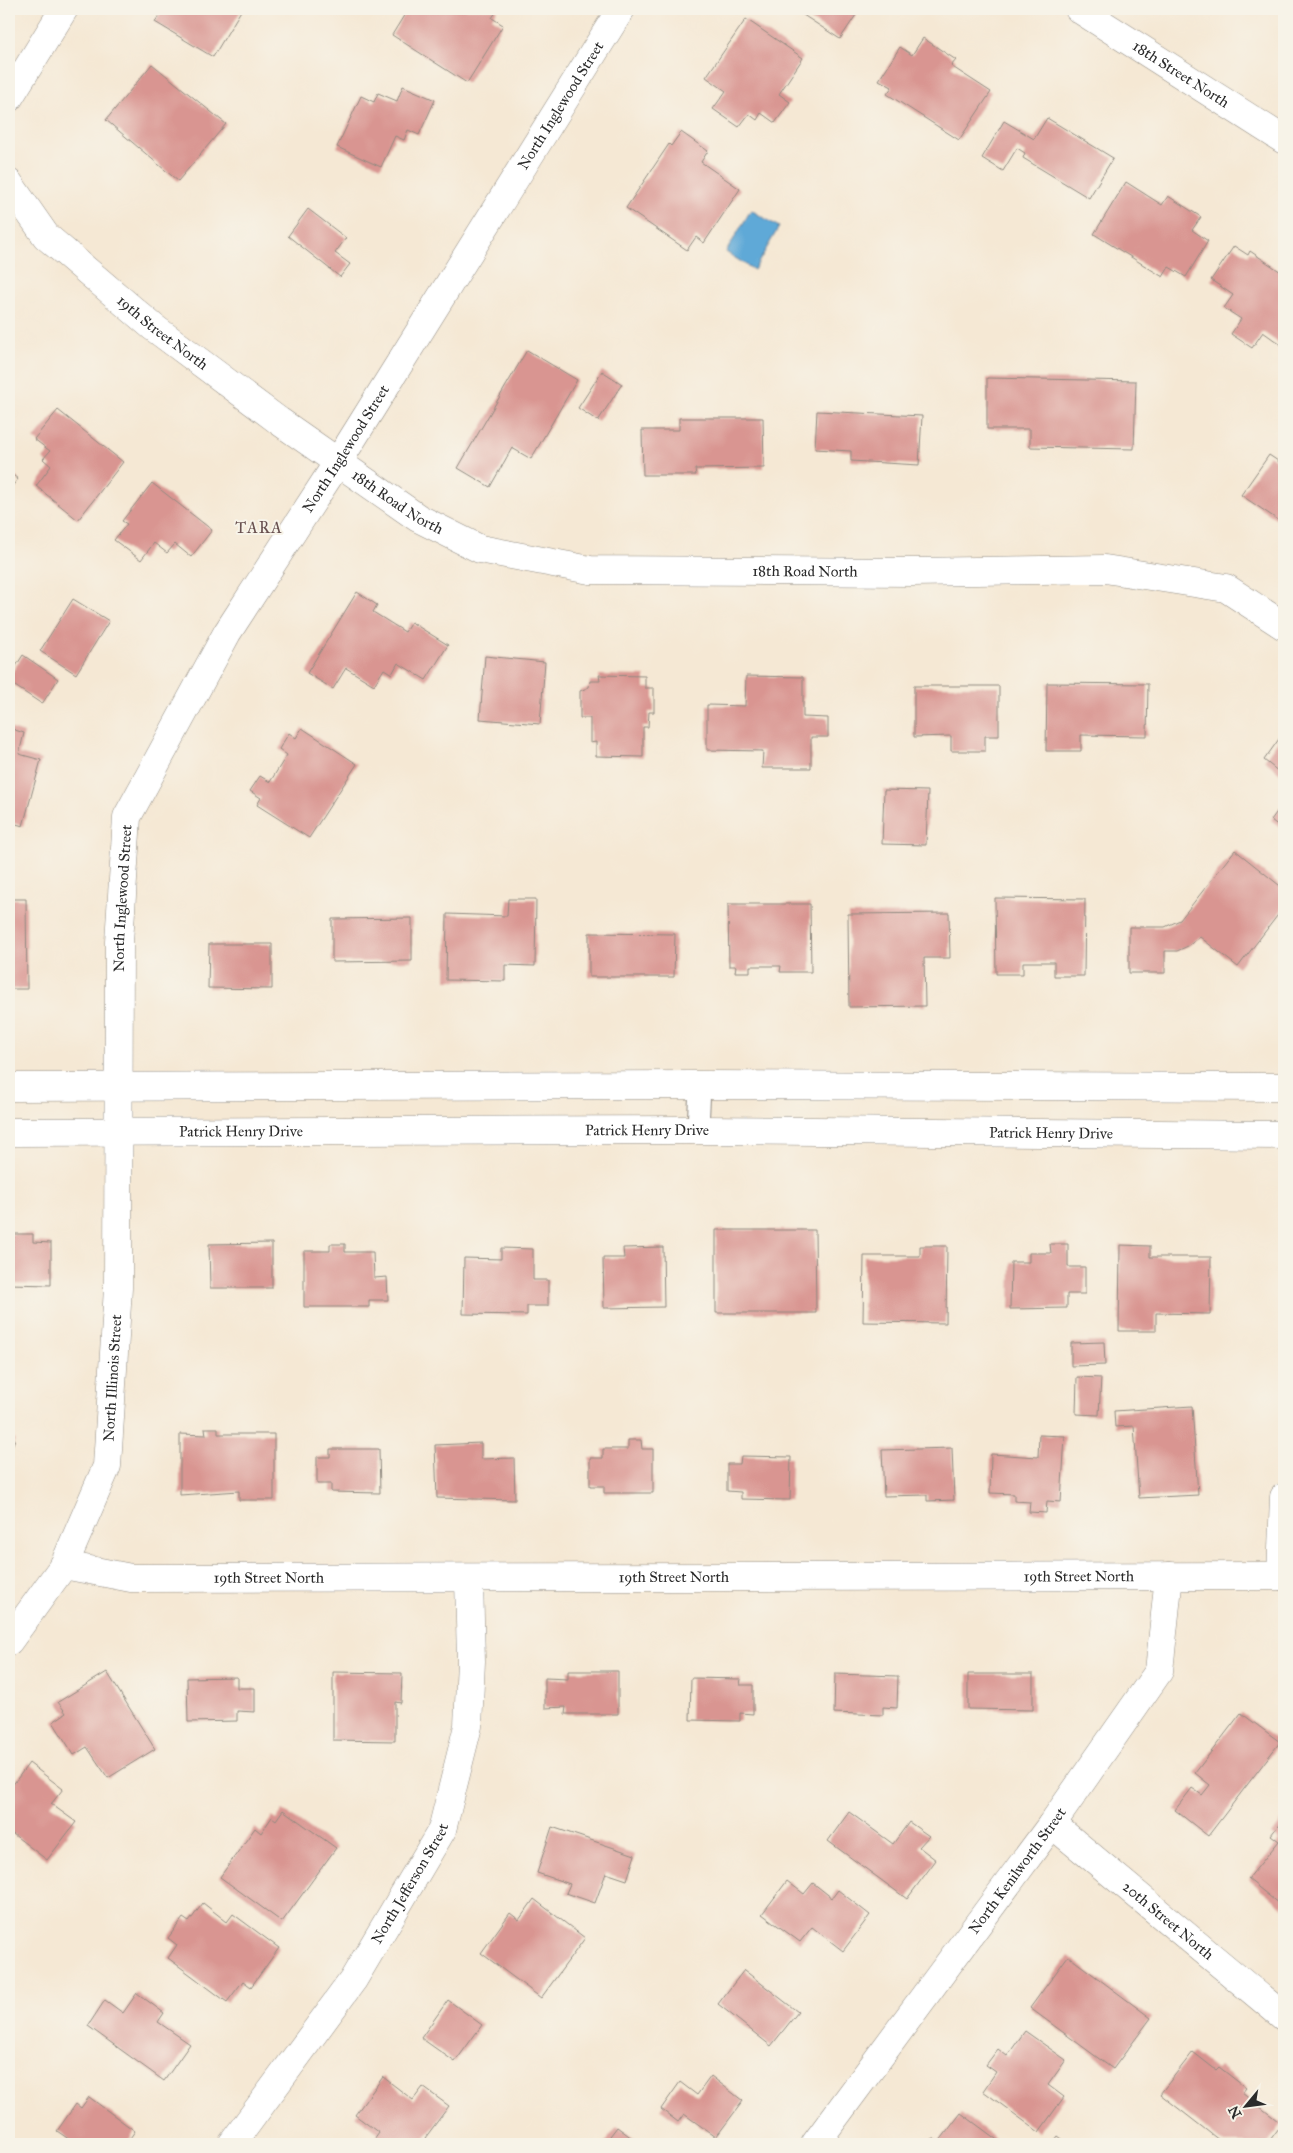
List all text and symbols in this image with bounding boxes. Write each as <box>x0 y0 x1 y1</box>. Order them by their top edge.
street label: 18th Street North <box>1129 37 1233 112</box>
street label: North Inglewood Street <box>514 38 608 173</box>
street label: 19th Street North <box>113 291 212 374</box>
street label: North Inglewood Street <box>299 381 393 516</box>
street label: 18th Road North <box>348 466 447 538</box>
district label: TARA <box>235 518 283 537</box>
street label: 18th Road North <box>752 562 858 581</box>
street label: North Inglewood Street <box>110 823 136 972</box>
street label: Patrick Henry Drive <box>585 1121 709 1139</box>
street label: Patrick Henry Drive <box>179 1122 303 1141</box>
street label: Patrick Henry Drive <box>989 1123 1113 1143</box>
street label: North Illinois Street <box>100 1313 125 1442</box>
street label: 19th Street North <box>1023 1567 1135 1585</box>
street label: 19th Street North <box>618 1568 730 1586</box>
street label: 19th Street North <box>213 1569 325 1587</box>
street label: North Kenilworth Street <box>965 1803 1070 1937</box>
street label: North Jefferson Street <box>367 1821 452 1947</box>
street label: 20th Street North <box>1119 1878 1218 1964</box>
north arrow <box>1220 2080 1270 2130</box>
text: N <box>1225 2103 1245 2121</box>

